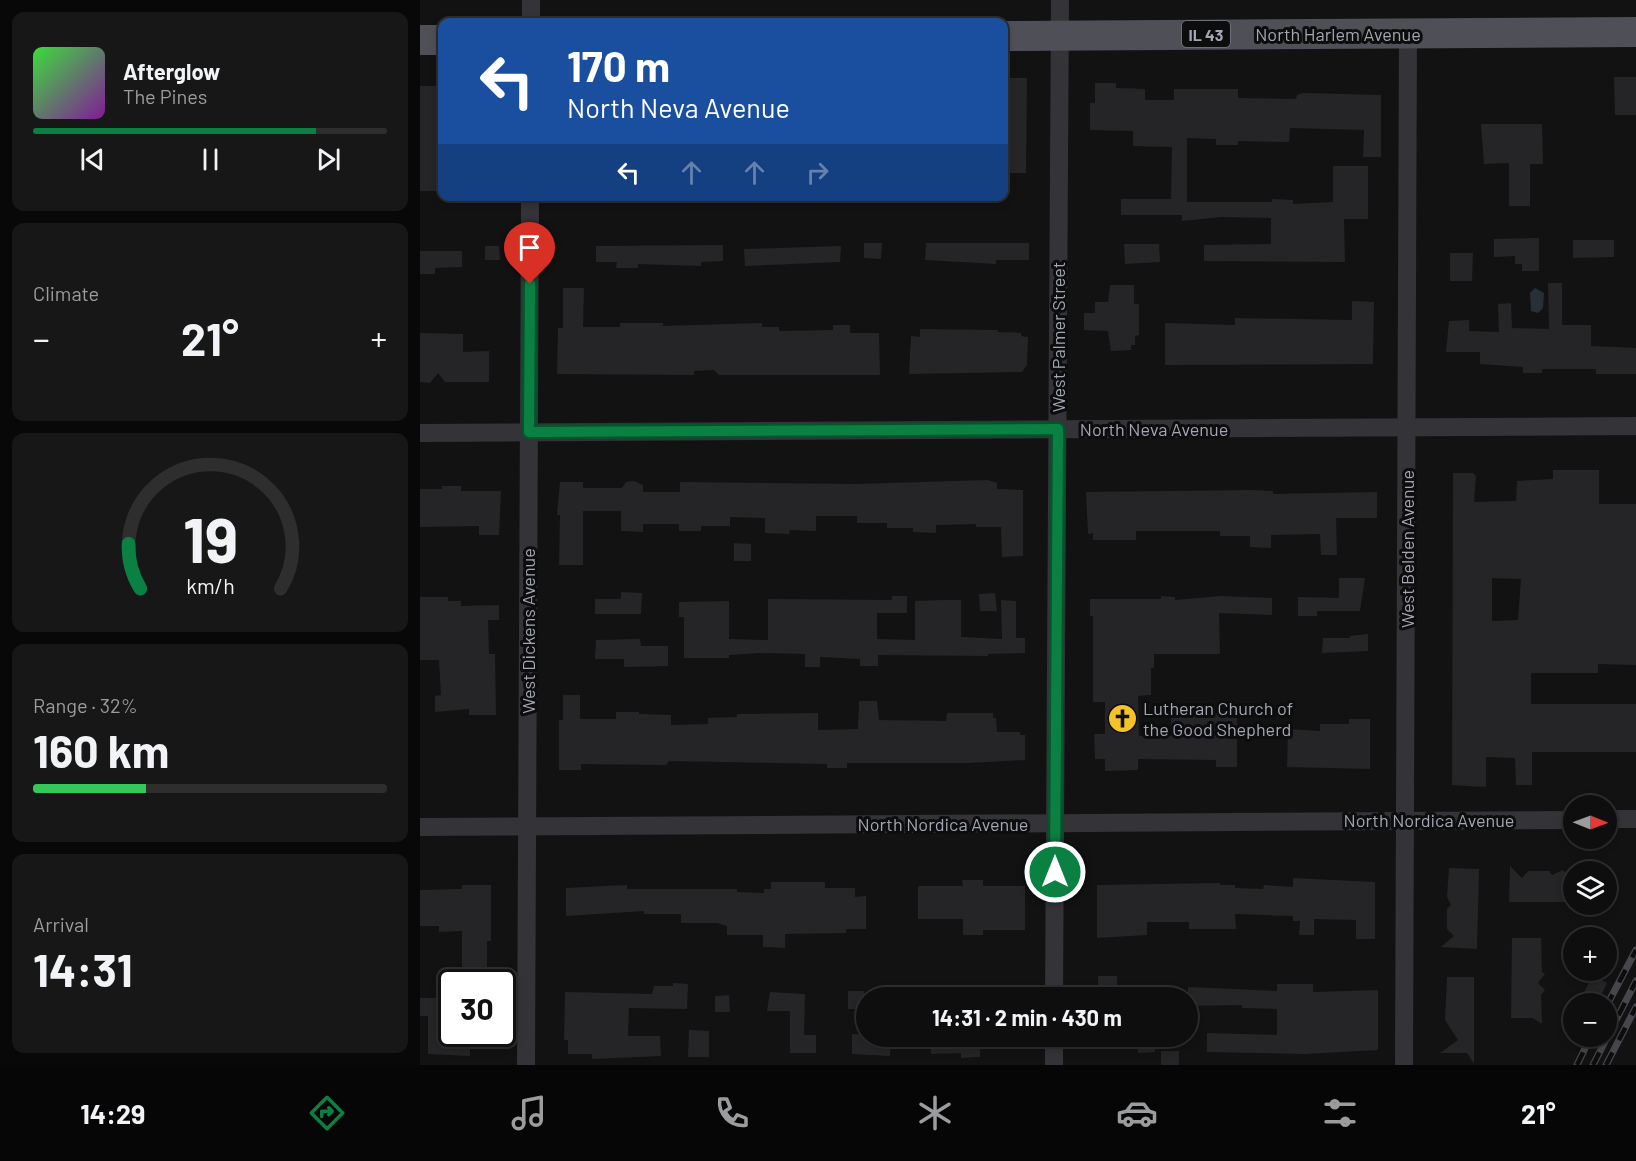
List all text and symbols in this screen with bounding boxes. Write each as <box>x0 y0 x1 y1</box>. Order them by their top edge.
road number: IL 43 <box>1182 21 1230 47</box>
street label: North Harlem Avenue <box>1255 23 1421 45</box>
text: 170 m <box>567 40 670 90</box>
icon: left <box>468 42 546 120</box>
text: Afterglow <box>123 58 220 84</box>
text: The Pines <box>123 84 207 108</box>
text: North Neva Avenue <box>567 91 790 123</box>
icon: previous <box>76 143 109 176</box>
icon: pause <box>194 143 227 176</box>
icon: next <box>312 143 345 176</box>
icon: left <box>612 156 645 189</box>
icon: ahead <box>675 156 708 189</box>
icon: ahead <box>738 156 771 189</box>
icon: right <box>801 156 834 189</box>
pin <box>504 222 555 284</box>
icon: arrive <box>513 231 546 264</box>
street label: West Palmer Street <box>1047 262 1069 412</box>
text: Climate <box>33 281 99 305</box>
text: 21° <box>181 311 239 365</box>
text: − <box>33 318 50 358</box>
text: + <box>371 318 387 358</box>
street label: North Neva Avenue <box>1080 418 1228 440</box>
street label: West Belden Avenue <box>1396 470 1418 628</box>
text: 19 <box>182 502 238 576</box>
street label: West Dickens Avenue <box>517 548 539 714</box>
text: km/h <box>186 574 234 599</box>
text: Range · 32% <box>33 693 138 717</box>
place label: Lutheran Church of the Good Shepherd <box>1143 697 1293 740</box>
church icon: Lutheran Church of the Good Shepherd <box>1106 702 1138 734</box>
text: 160 km <box>33 723 169 777</box>
north arrow <box>1563 795 1617 849</box>
map controls <box>1563 795 1617 1047</box>
street label: North Nordica Avenue <box>1344 809 1514 831</box>
street label: North Nordica Avenue <box>858 813 1028 835</box>
position arrow <box>1023 840 1087 904</box>
button: layers <box>1563 861 1617 915</box>
text: Arrival <box>33 912 89 936</box>
button: + <box>1563 927 1617 981</box>
text: 14:31 <box>33 942 133 996</box>
speed limit sign: 30 <box>438 969 516 1047</box>
button: − <box>1563 993 1617 1047</box>
text: 14:31 · 2 min · 430 m <box>932 1004 1122 1030</box>
icon: directions <box>306 1092 348 1134</box>
icon: music <box>508 1092 550 1134</box>
icon: phone <box>711 1092 753 1134</box>
icon: climate <box>914 1092 956 1134</box>
icon: car <box>1116 1092 1158 1134</box>
icon: filters <box>1319 1092 1361 1134</box>
text: 14:29 <box>80 1097 145 1129</box>
text: 21° <box>1521 1097 1556 1129</box>

